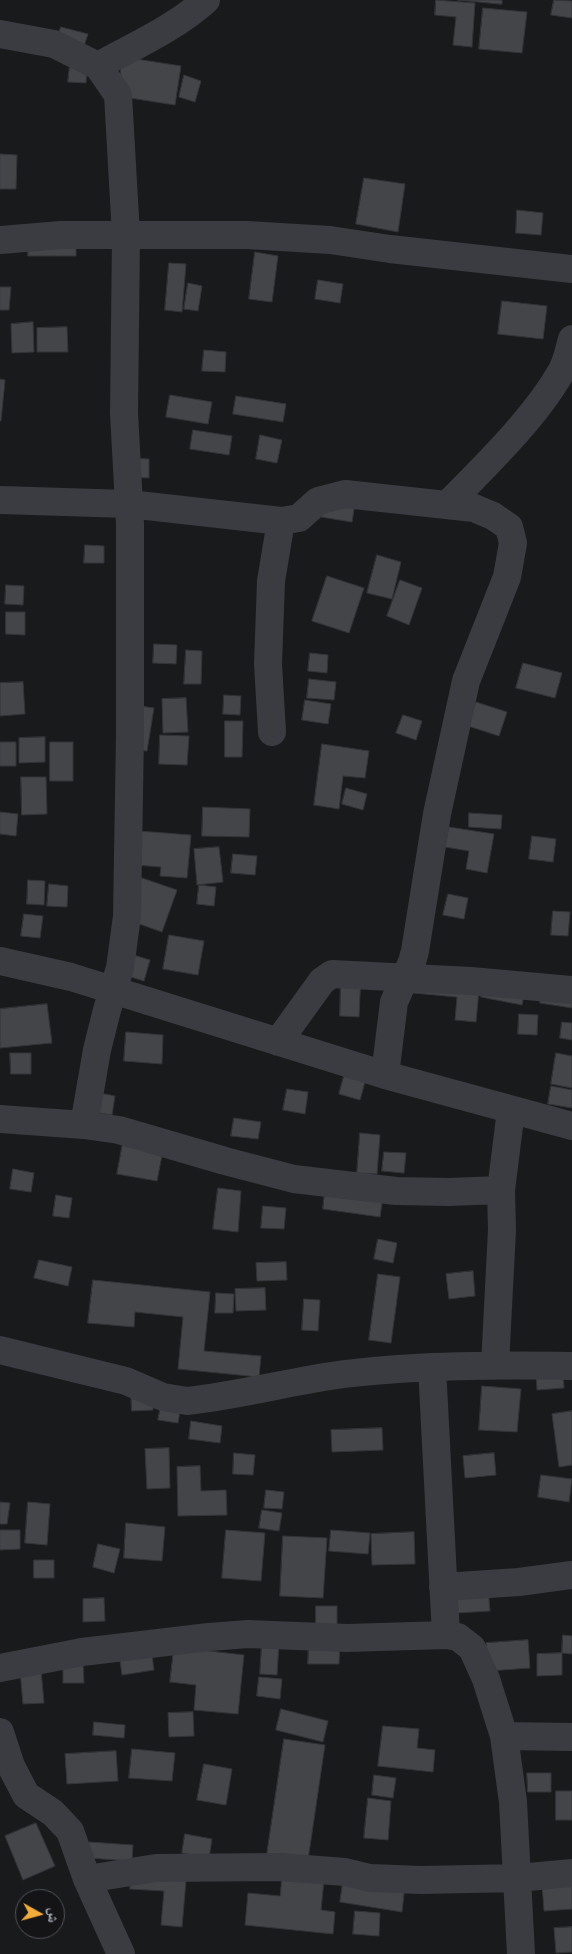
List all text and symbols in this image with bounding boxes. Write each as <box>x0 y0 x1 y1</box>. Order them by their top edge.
north arrow <box>15 1889 65 1939</box>
text: ش <box>45 1907 63 1924</box>

